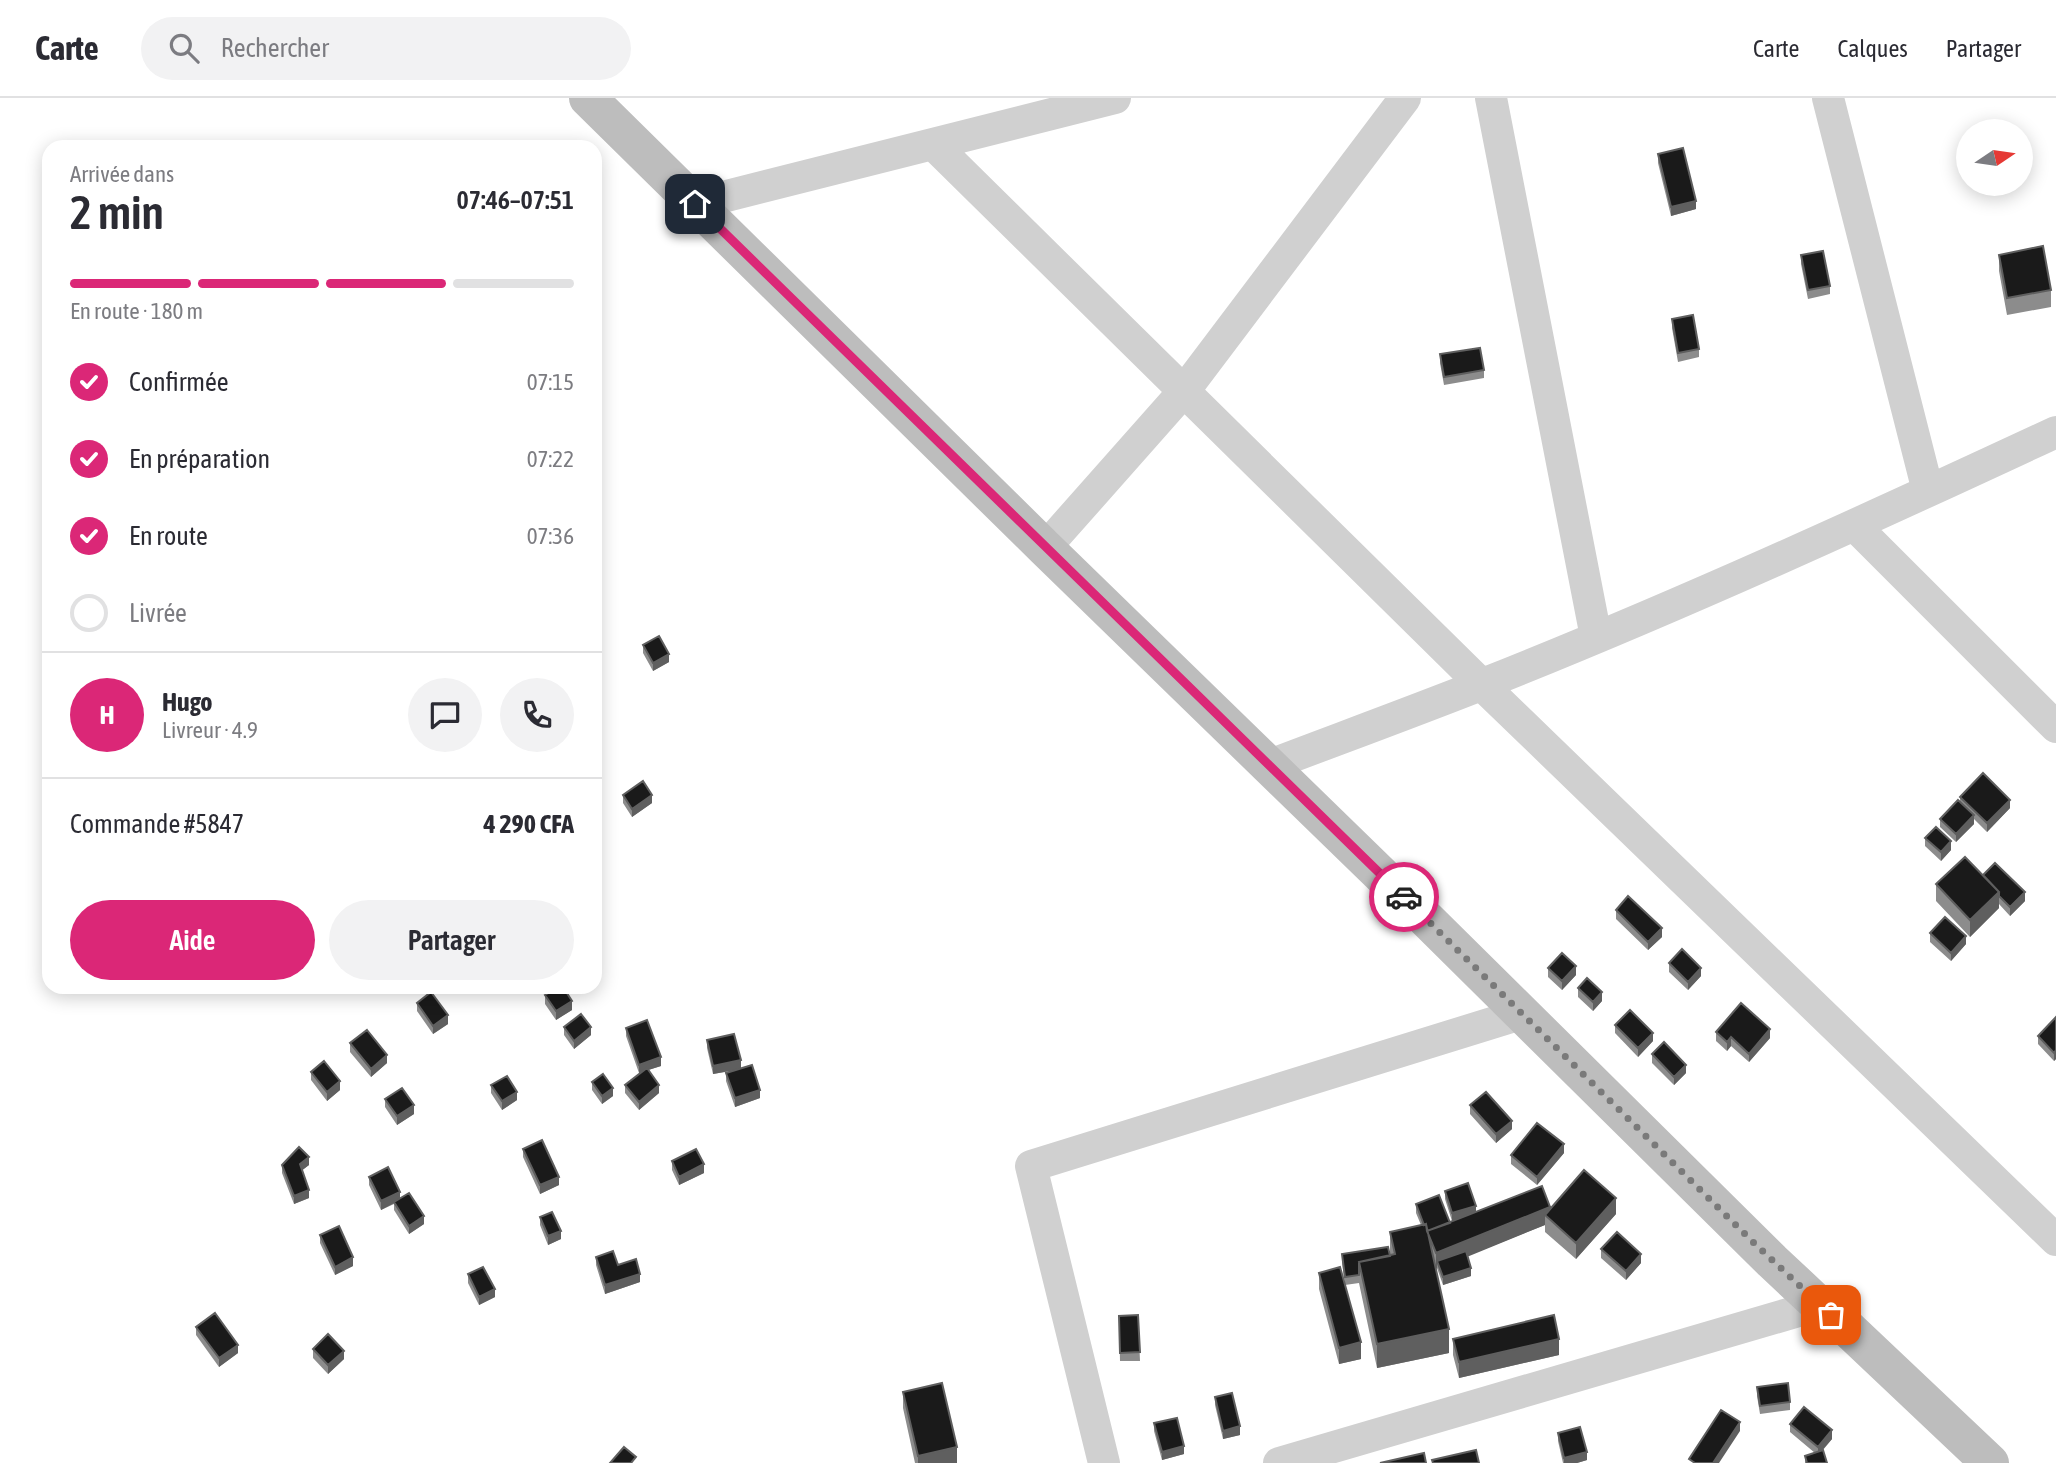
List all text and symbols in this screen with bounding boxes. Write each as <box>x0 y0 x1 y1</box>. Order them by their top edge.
search box <box>141 17 631 80</box>
text: Carte <box>35 29 99 67</box>
icon: search <box>165 29 203 67</box>
text: Rechercher <box>221 33 329 63</box>
text: Carte <box>1753 35 1799 62</box>
text: Calques <box>1837 35 1908 62</box>
text: Partager <box>1946 35 2021 62</box>
north arrow <box>1956 119 2034 196</box>
map controls <box>1956 119 2033 196</box>
text: Arrivée dans <box>70 161 174 187</box>
pin <box>665 174 725 234</box>
text: 07:46–07:51 <box>457 185 574 215</box>
icon: home <box>676 185 714 223</box>
text: 2 min <box>70 186 164 239</box>
text: En route · 180 m <box>70 298 203 324</box>
icon: check <box>70 363 108 401</box>
text: Confirmée <box>129 367 229 397</box>
text: 07:15 <box>527 369 574 395</box>
icon: check <box>70 440 108 478</box>
text: En préparation <box>129 444 270 474</box>
text: 07:22 <box>527 446 574 472</box>
icon: check <box>70 517 108 555</box>
text: En route <box>129 521 208 551</box>
text: 07:36 <box>527 523 574 549</box>
text: Livrée <box>129 598 187 628</box>
button: chat <box>408 678 482 752</box>
button: phone <box>500 678 574 752</box>
text: Hugo <box>162 687 213 717</box>
text: H <box>99 700 115 730</box>
text: Livreur · 4.9 <box>162 717 258 743</box>
text: Commande #5847 <box>70 809 244 839</box>
text: 4 290 CFA <box>484 809 574 839</box>
courier <box>1369 862 1439 932</box>
icon: car <box>1385 878 1423 916</box>
button: Aide <box>70 900 315 980</box>
button: Partager <box>329 900 574 980</box>
pin <box>1801 1285 1861 1345</box>
icon: bag <box>1812 1296 1850 1334</box>

